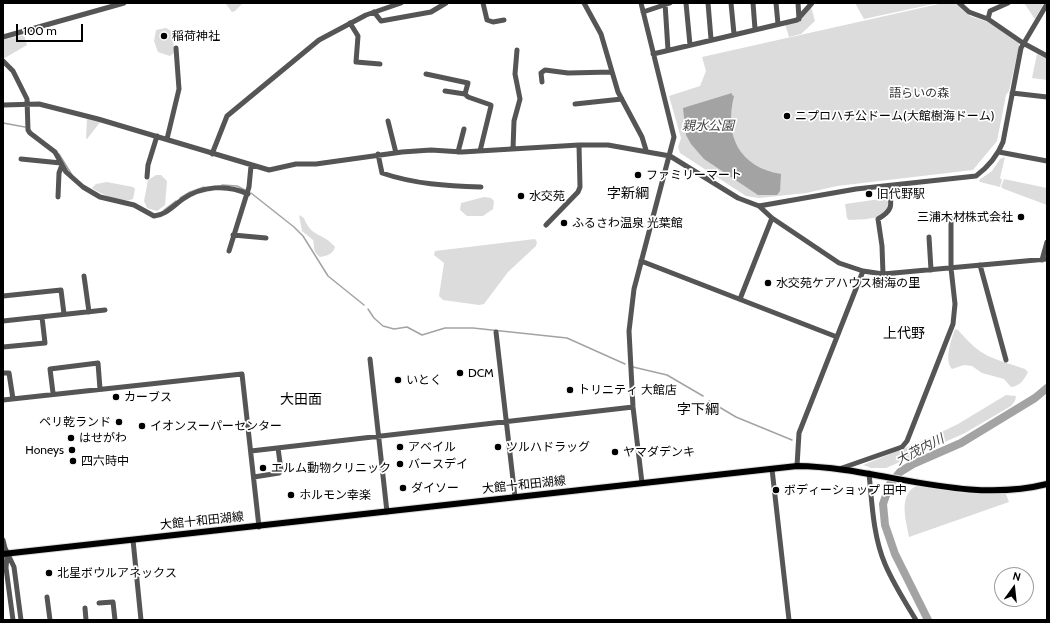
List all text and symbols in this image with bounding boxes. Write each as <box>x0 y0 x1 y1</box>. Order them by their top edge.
scale bar <box>18 16 85 42</box>
text: 100 m <box>23 23 57 38</box>
place label: 稲荷神社 <box>172 29 220 43</box>
marker: 稲荷神社 <box>159 31 169 41</box>
park label: 語らいの森 <box>889 86 949 100</box>
place label: ニプロハチ公ドーム(大館樹海ドーム) <box>795 109 995 123</box>
marker: ニプロハチ公ドーム(大館樹海ドーム) <box>782 111 792 121</box>
water label: 親水公園 <box>682 118 734 134</box>
place label: ファミリーマート <box>646 168 742 182</box>
marker: ファミリーマート <box>633 170 643 180</box>
district label: 字新綱 <box>607 186 649 202</box>
place label: 旧代野駅 <box>877 187 925 201</box>
place label: 水交苑 <box>529 189 565 203</box>
marker: 旧代野駅 <box>864 189 874 199</box>
marker: 水交苑 <box>516 191 526 201</box>
place label: 三浦木材株式会社 <box>917 210 1013 224</box>
marker: 三浦木材株式会社 <box>1016 212 1026 222</box>
place label: ふるさわ温泉 光葉館 <box>572 216 683 230</box>
marker: ふるさわ温泉 光葉館 <box>559 218 569 228</box>
place label: 水交苑ケアハウス樹海の里 <box>776 276 920 290</box>
marker: 水交苑ケアハウス樹海の里 <box>763 278 773 288</box>
district label: 上代野 <box>883 326 925 342</box>
place label: DCM <box>468 366 494 380</box>
marker: DCM <box>455 368 465 378</box>
place label: いとく <box>406 373 442 387</box>
marker: いとく <box>393 375 403 385</box>
place label: トリニティ 大館店 <box>578 383 677 397</box>
marker: トリニティ 大館店 <box>565 385 575 395</box>
place label: カーブス <box>124 390 172 404</box>
marker: カーブス <box>111 392 121 402</box>
district label: 大田面 <box>280 392 322 408</box>
district label: 字下綱 <box>677 402 719 418</box>
place label: ペリ乾ランド <box>39 415 111 429</box>
marker: ペリ乾ランド <box>114 417 124 427</box>
place label: イオンスーパーセンター <box>150 419 282 433</box>
marker: イオンスーパーセンター <box>137 421 147 431</box>
place label: はせがわ <box>79 431 127 445</box>
water label: 大茂内川 <box>893 431 947 469</box>
marker: はせがわ <box>66 433 76 443</box>
place label: アベイル <box>408 440 456 454</box>
place label: ツルハドラッグ <box>506 440 590 454</box>
marker: アベイル <box>395 442 405 452</box>
marker: ツルハドラッグ <box>493 442 503 452</box>
place label: Honeys <box>25 443 64 457</box>
marker: Honeys <box>67 445 77 455</box>
place label: ヤマダデンキ <box>623 445 695 459</box>
marker: ヤマダデンキ <box>610 447 620 457</box>
place label: 四六時中 <box>81 454 129 468</box>
marker: 四六時中 <box>68 456 78 466</box>
place label: バースデイ <box>408 457 468 471</box>
marker: バースデイ <box>395 459 405 469</box>
place label: エルム動物クリニック <box>271 461 391 475</box>
marker: エルム動物クリニック <box>258 463 268 473</box>
street label: 大館十和田湖線 <box>481 473 567 497</box>
place label: ダイソー <box>411 481 459 495</box>
marker: ダイソー <box>398 483 408 493</box>
place label: ボディーショップ 田中 <box>784 483 907 497</box>
marker: ボディーショップ 田中 <box>771 485 781 495</box>
place label: ホルモン幸楽 <box>299 488 371 502</box>
marker: ホルモン幸楽 <box>286 490 296 500</box>
street label: 大館十和田湖線 <box>159 509 245 533</box>
place label: 北星ボウルアネックス <box>57 566 177 580</box>
north arrow <box>994 567 1034 607</box>
marker: 北星ボウルアネックス <box>44 568 54 578</box>
text: N <box>1011 569 1022 584</box>

